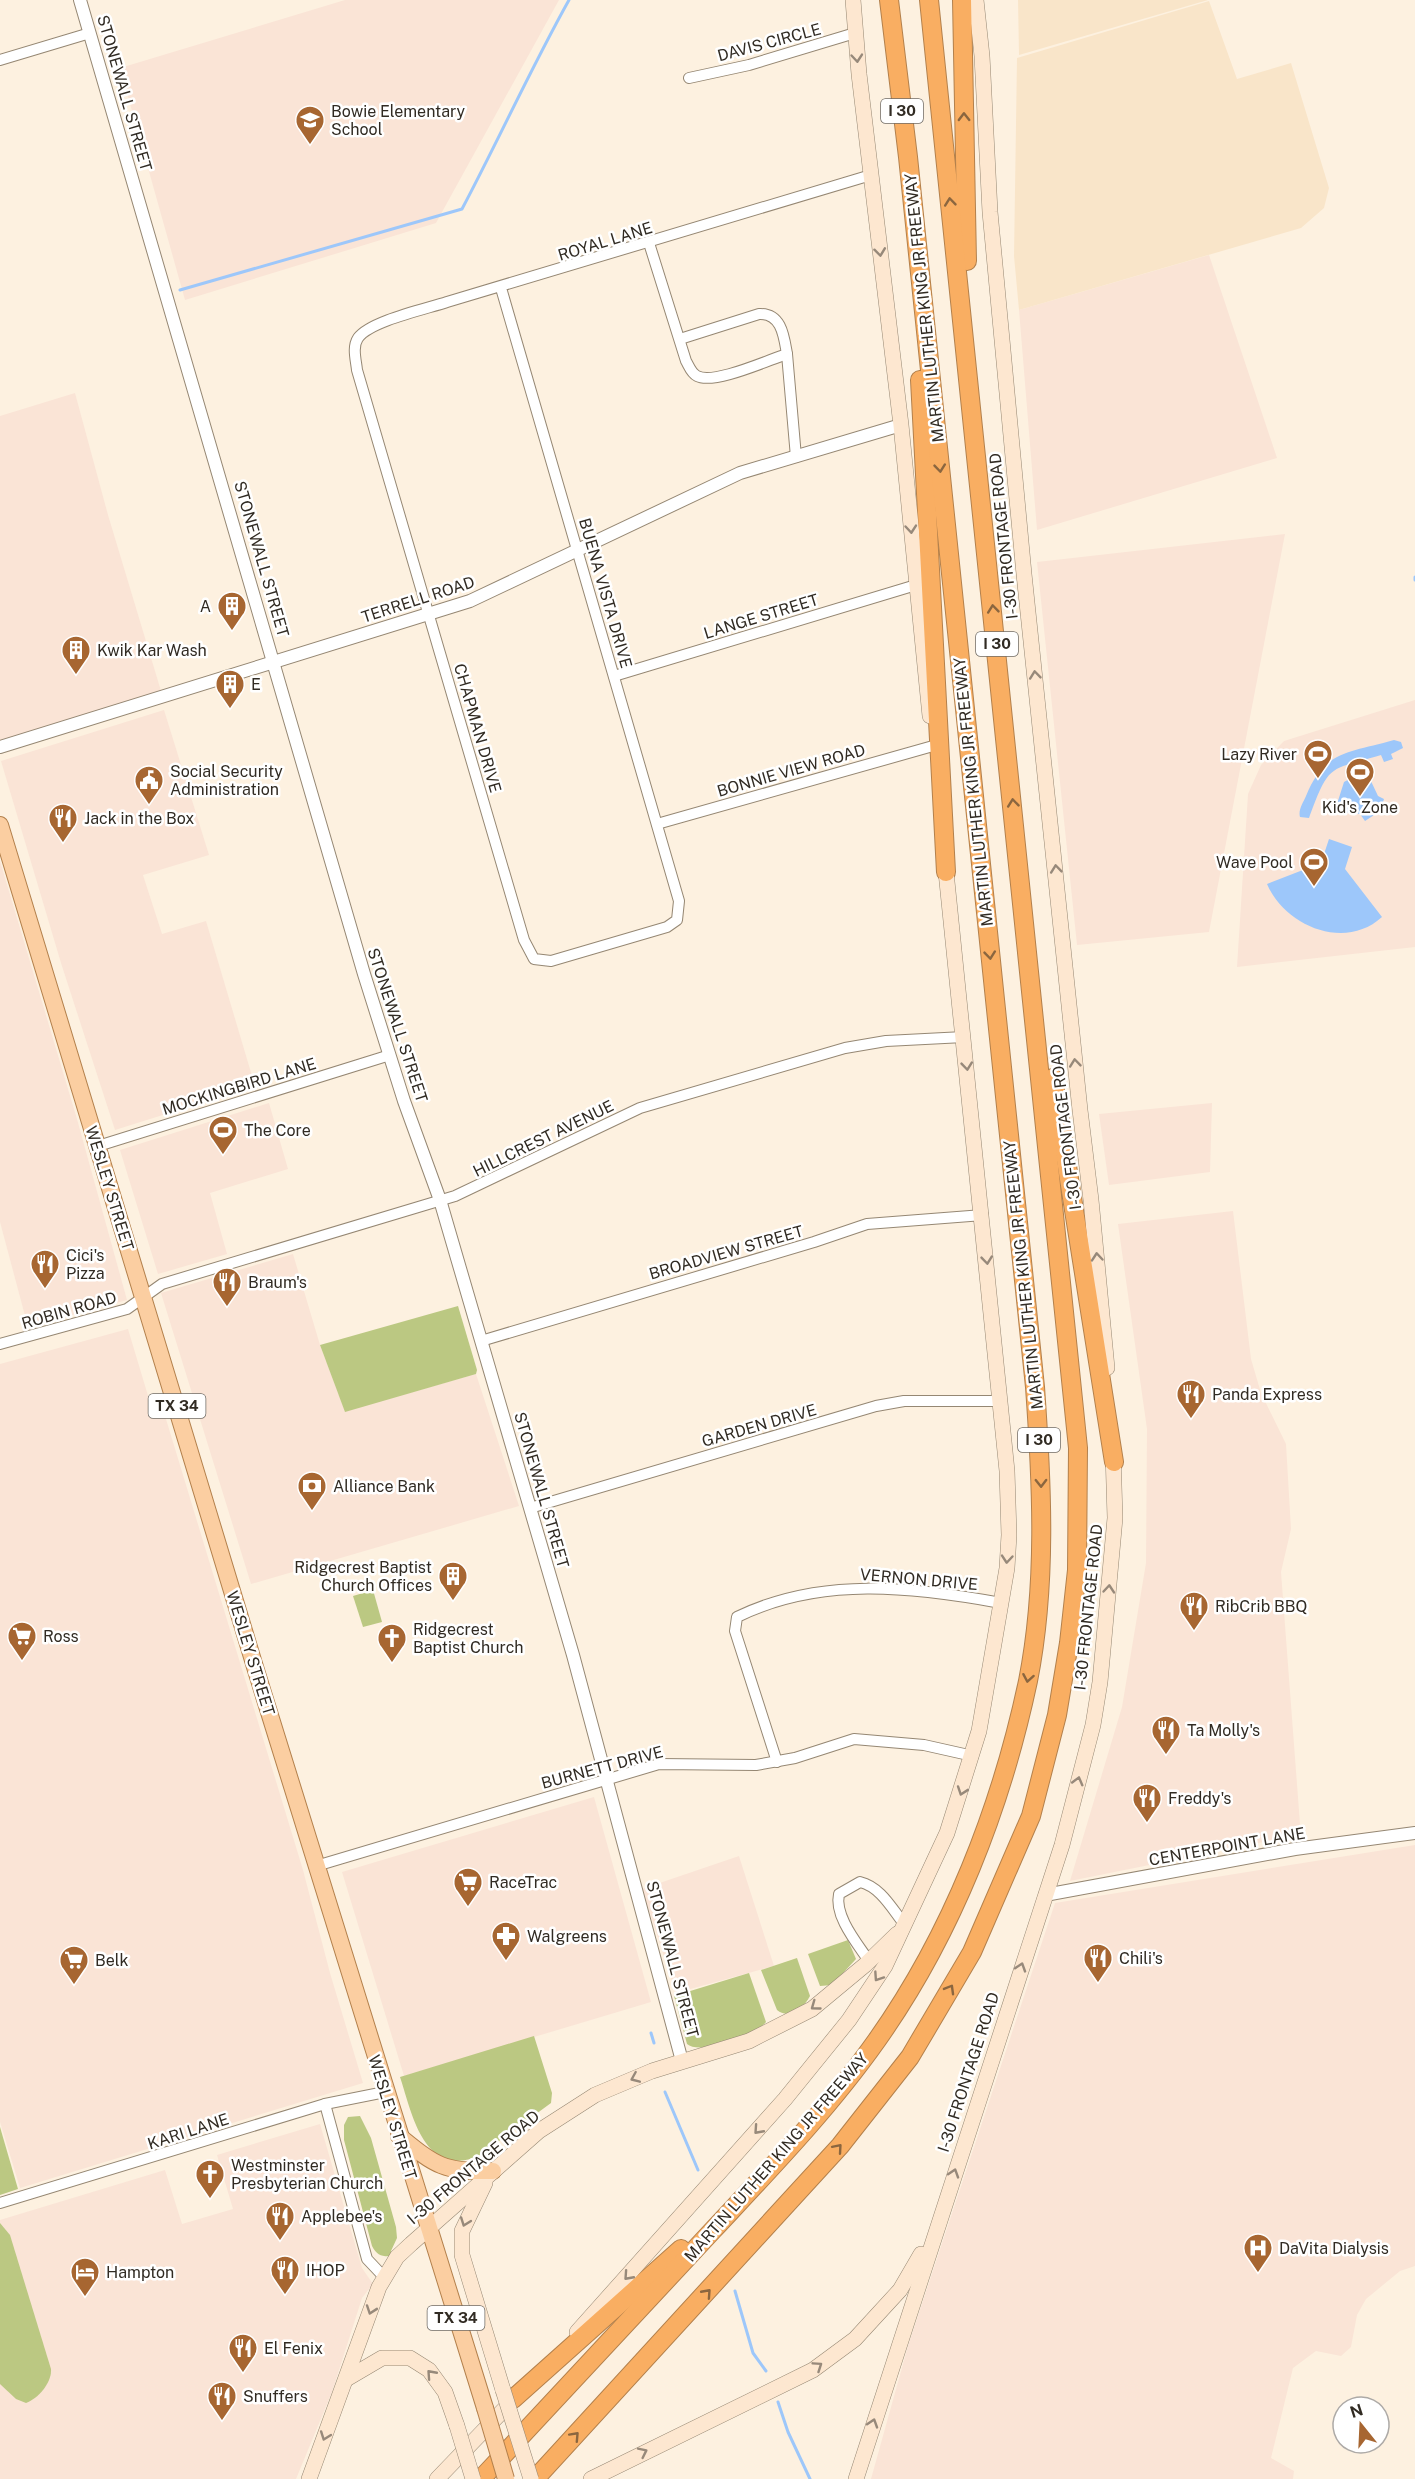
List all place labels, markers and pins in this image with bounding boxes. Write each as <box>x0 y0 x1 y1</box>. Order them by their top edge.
place label: Bowie Elementary School <box>331 102 466 139</box>
school or university icon: Bowie Elementary School <box>294 104 326 146</box>
building icon: A <box>216 590 248 632</box>
place label: A <box>200 597 211 616</box>
building icon: Kwik Kar Wash <box>60 634 92 676</box>
place label: Kwik Kar Wash <box>97 641 207 660</box>
building icon: E <box>214 668 246 710</box>
place label: E <box>251 675 261 694</box>
sports icon: Lazy River <box>1302 738 1334 780</box>
place label: Lazy River <box>1221 745 1297 764</box>
sports icon: Kid's Zone <box>1344 756 1376 798</box>
place label: Social Security Administration <box>170 762 283 799</box>
public building icon: Social Security Administration <box>133 764 165 806</box>
place label: Kid's Zone <box>1322 798 1398 817</box>
restaurant icon: Jack in the Box <box>47 802 79 844</box>
place label: Jack in the Box <box>84 809 194 828</box>
sports icon: Wave Pool <box>1298 846 1330 888</box>
place label: Wave Pool <box>1216 853 1293 872</box>
sports icon: The Core <box>207 1114 239 1156</box>
place label: The Core <box>244 1121 311 1140</box>
place label: Cici's Pizza <box>66 1246 105 1283</box>
restaurant icon: Cici's Pizza <box>29 1248 61 1290</box>
restaurant icon: Braum's <box>211 1266 243 1308</box>
place label: Braum's <box>248 1273 307 1292</box>
restaurant icon: Panda Express <box>1175 1378 1207 1420</box>
place label: Panda Express <box>1212 1385 1322 1404</box>
bank icon: Alliance Bank <box>296 1470 328 1512</box>
place label: Alliance Bank <box>333 1477 435 1496</box>
place label: Ridgecrest Baptist Church Offices <box>294 1558 432 1595</box>
building icon: Ridgecrest Baptist Church Offices <box>437 1560 469 1602</box>
restaurant icon: RibCrib BBQ <box>1178 1590 1210 1632</box>
place label: RibCrib BBQ <box>1215 1597 1307 1616</box>
supermarket icon: Ross <box>6 1620 38 1662</box>
place label: Ridgecrest Baptist Church <box>413 1620 524 1657</box>
church icon: Ridgecrest Baptist Church <box>376 1622 408 1664</box>
place label: Ross <box>43 1627 79 1646</box>
restaurant icon: Ta Molly's <box>1150 1714 1182 1756</box>
place label: Ta Molly's <box>1187 1721 1260 1740</box>
restaurant icon: Freddy's <box>1131 1782 1163 1824</box>
place label: Freddy's <box>1168 1789 1231 1808</box>
supermarket icon: RaceTrac <box>452 1866 484 1908</box>
place label: RaceTrac <box>489 1873 557 1892</box>
pharmacy icon: Walgreens <box>490 1920 522 1962</box>
place label: Walgreens <box>527 1927 607 1946</box>
restaurant icon: Chili's <box>1082 1942 1114 1984</box>
supermarket icon: Belk <box>58 1944 90 1986</box>
place label: Chili's <box>1119 1949 1163 1968</box>
place label: Belk <box>95 1951 129 1970</box>
place label: Westminster Presbyterian Church <box>231 2156 383 2193</box>
church icon: Westminster Presbyterian Church <box>194 2158 226 2200</box>
restaurant icon: Applebee's <box>264 2200 296 2242</box>
place label: Applebee's <box>301 2207 382 2226</box>
hospital icon: DaVita Dialysis <box>1242 2232 1274 2274</box>
place label: DaVita Dialysis <box>1279 2239 1389 2258</box>
restaurant icon: IHOP <box>269 2254 301 2296</box>
hotel icon: Hampton <box>69 2256 101 2298</box>
place label: IHOP <box>306 2261 345 2280</box>
place label: Hampton <box>106 2263 174 2282</box>
restaurant icon: El Fenix <box>227 2332 259 2374</box>
place label: El Fenix <box>264 2339 323 2358</box>
restaurant icon: Snuffers <box>206 2380 238 2422</box>
place label: Snuffers <box>243 2387 308 2406</box>

